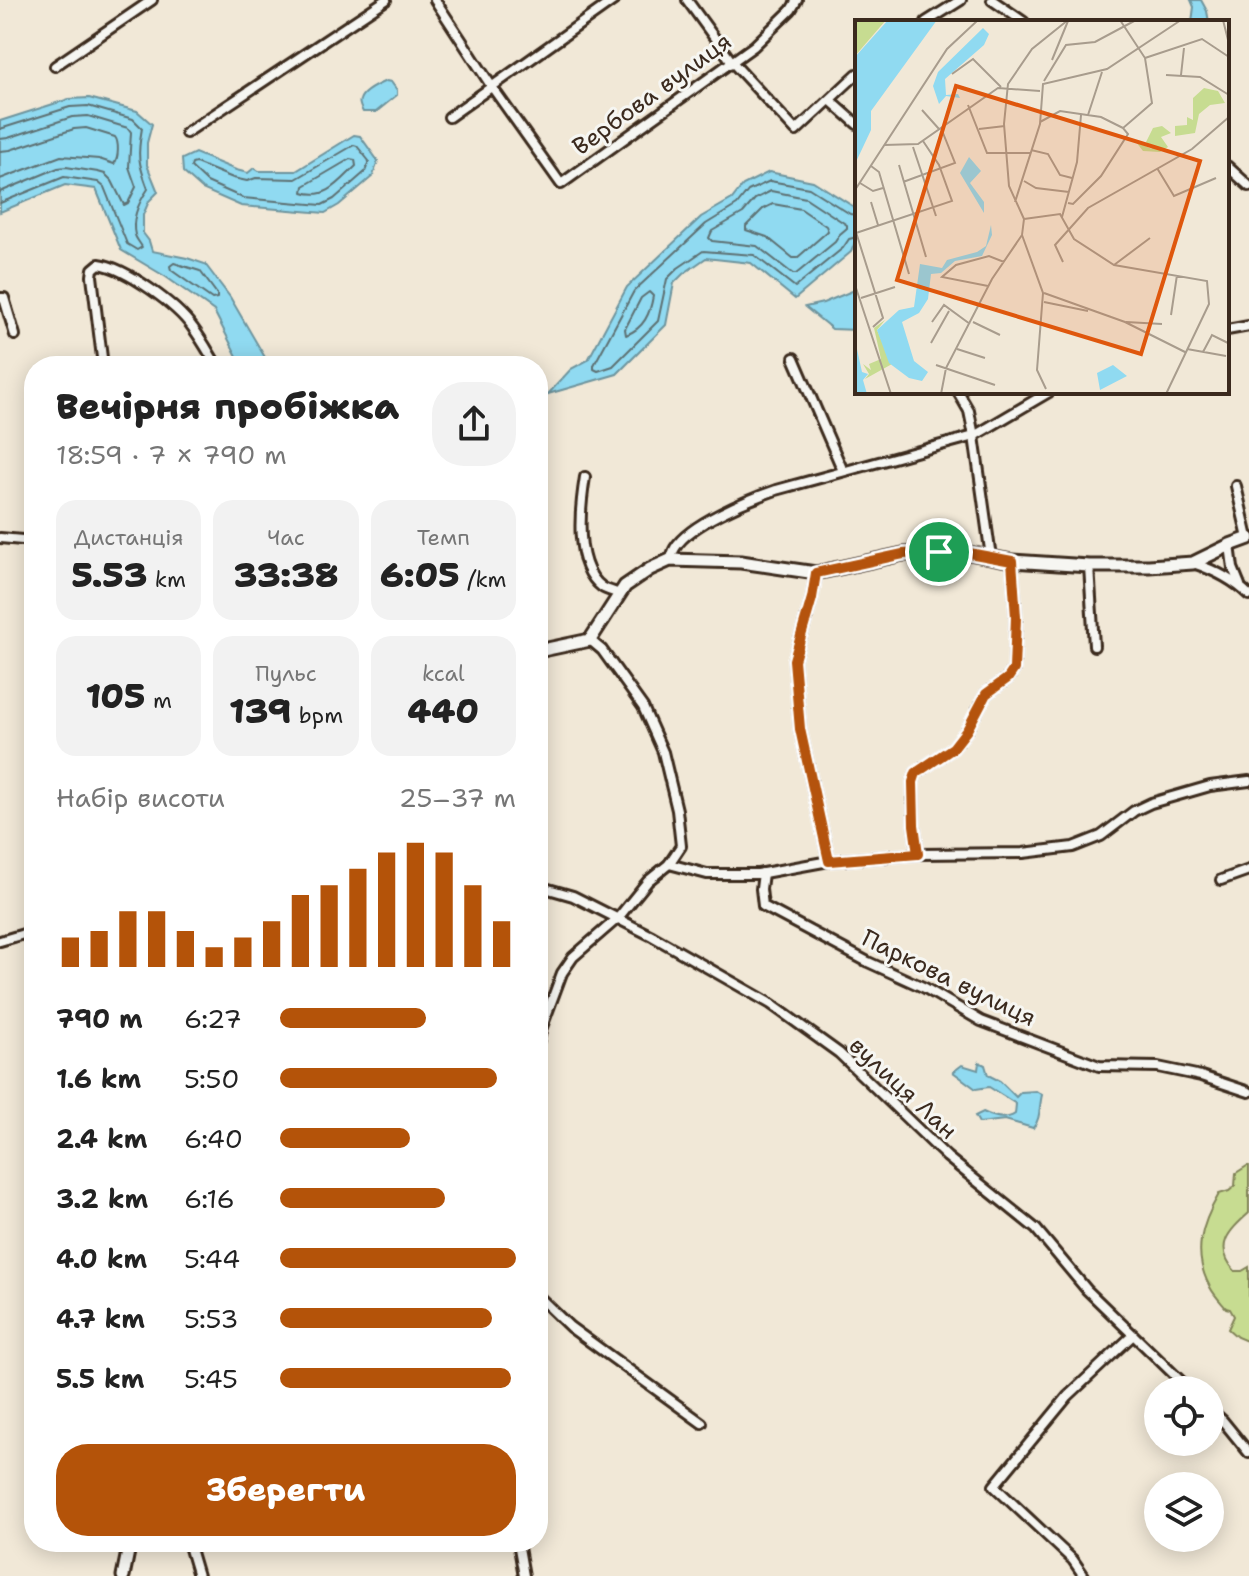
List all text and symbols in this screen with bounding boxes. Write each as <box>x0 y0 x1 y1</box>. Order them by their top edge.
inset map <box>855 20 1229 394</box>
street label: Вербова вулиця <box>566 25 738 163</box>
text: Вечірня пробіжка <box>56 382 399 431</box>
button: share <box>432 382 516 466</box>
text: 18:59 · 7 × 790 m <box>56 437 287 472</box>
pin <box>905 518 973 586</box>
text: Дистанція <box>74 523 183 552</box>
text: Час <box>267 523 305 552</box>
text: Темп <box>417 523 470 552</box>
icon: arrive <box>917 530 961 574</box>
text: 5.53 <box>71 552 147 598</box>
text: 33:38 <box>233 552 339 598</box>
text: 6:05 <box>380 552 460 598</box>
text: km <box>147 565 186 594</box>
text: /km <box>460 565 507 594</box>
text: Пульс <box>255 659 317 688</box>
text: kcal <box>422 659 465 688</box>
text: 105 <box>85 673 145 719</box>
text: m <box>145 686 172 715</box>
text: 139 <box>229 688 291 734</box>
text: 440 <box>408 688 479 734</box>
text: bpm <box>291 701 343 730</box>
text: Набір висоти <box>56 780 225 815</box>
text: 25–37 m <box>399 780 516 815</box>
street label: Паркова вулиця <box>857 922 1041 1034</box>
text: 790 m <box>56 1001 143 1036</box>
text: 6:27 <box>184 1001 242 1036</box>
street label: вулиця Лан <box>842 1030 964 1146</box>
text: 1.6 km <box>56 1061 141 1096</box>
text: 5:50 <box>184 1061 239 1096</box>
text: 2.4 km <box>56 1121 147 1156</box>
text: 6:40 <box>184 1121 243 1156</box>
text: 3.2 km <box>56 1181 148 1216</box>
text: 6:16 <box>184 1181 235 1216</box>
text: 4.0 km <box>56 1241 147 1276</box>
text: 5:44 <box>184 1241 240 1276</box>
text: 4.7 km <box>56 1301 145 1336</box>
text: 5:53 <box>184 1301 238 1336</box>
text: 5.5 km <box>56 1361 144 1396</box>
text: 5:45 <box>184 1361 238 1396</box>
map controls <box>1144 1376 1224 1552</box>
button: locate <box>1144 1376 1224 1456</box>
button: Зберегти <box>56 1444 516 1536</box>
button: layers <box>1144 1472 1224 1552</box>

